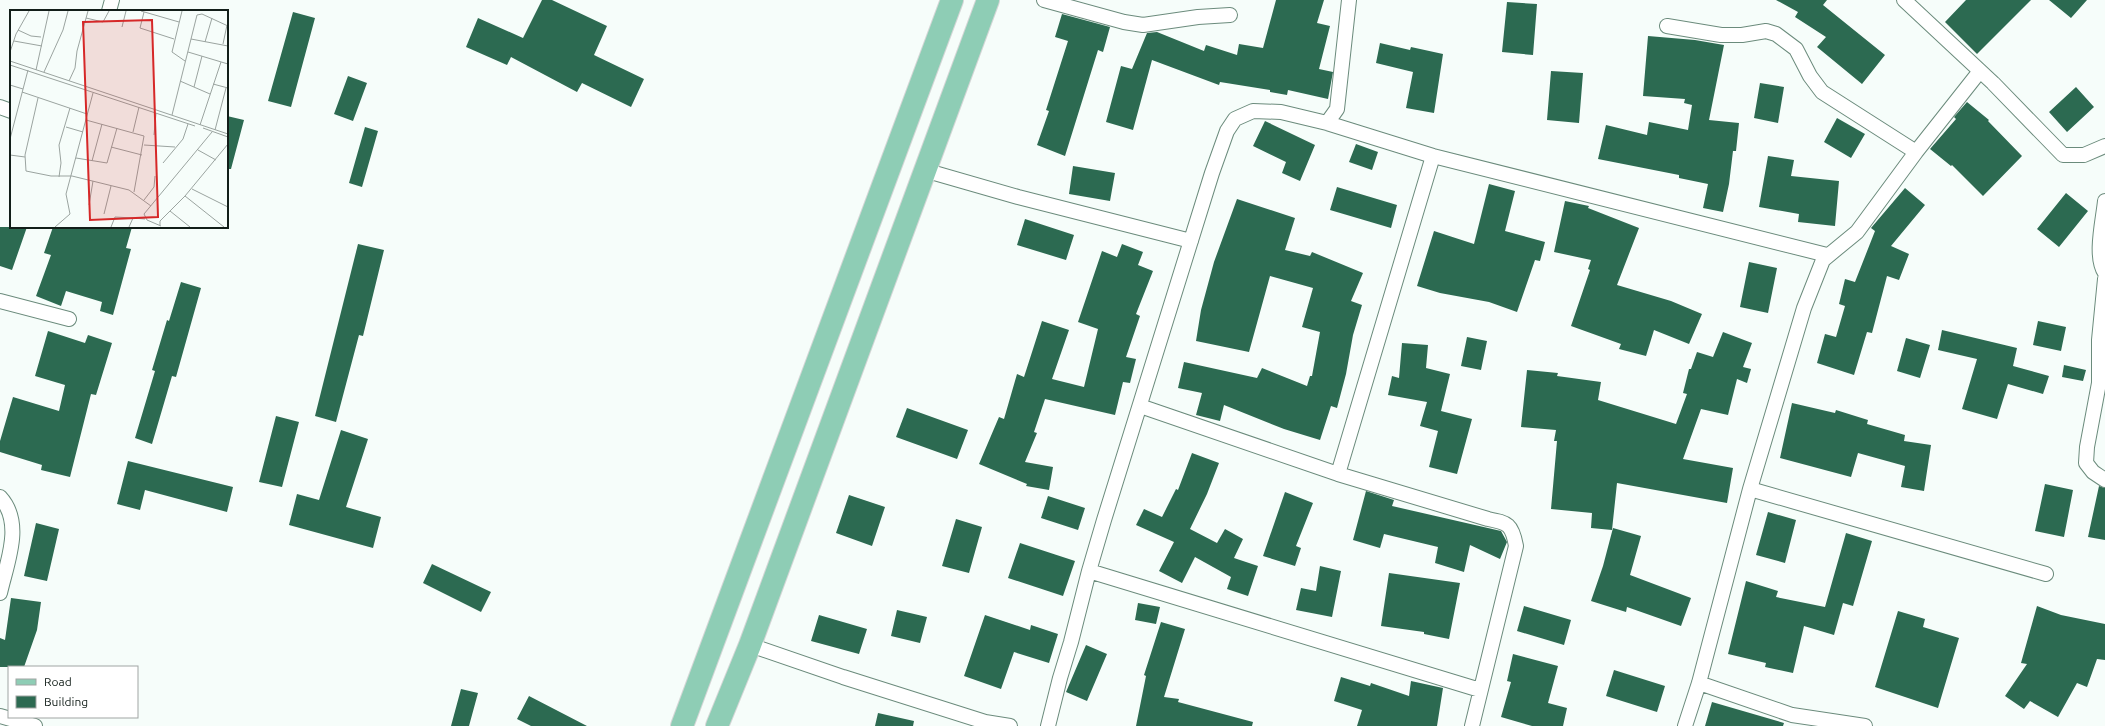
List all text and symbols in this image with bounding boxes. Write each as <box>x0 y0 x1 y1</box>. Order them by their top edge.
inset map <box>10 10 228 228</box>
legend <box>8 666 138 718</box>
text: Road <box>44 675 72 688</box>
text: Building <box>44 695 88 708</box>

